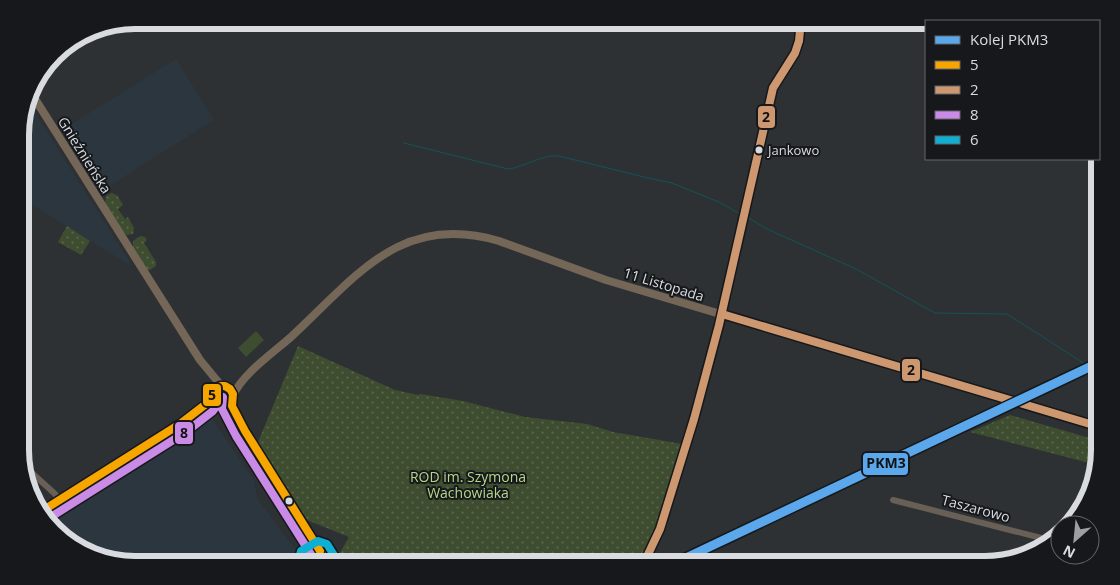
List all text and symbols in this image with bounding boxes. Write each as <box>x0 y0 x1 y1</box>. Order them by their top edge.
legend <box>925 20 1100 160</box>
text: Kolej PKM3 <box>970 29 1048 49</box>
text: 5 <box>970 54 979 74</box>
text: 2 <box>970 79 979 99</box>
text: 8 <box>970 104 979 124</box>
line badge: 2 <box>757 105 776 129</box>
text: 2 <box>762 107 770 126</box>
street label: Gnieźnieńska <box>54 113 116 197</box>
text: 6 <box>970 129 979 149</box>
place label: Jankowo <box>766 141 819 159</box>
marker: Jankowo <box>754 145 764 155</box>
street label: 11 Listopada <box>621 263 707 305</box>
line badge: 2 <box>901 358 921 382</box>
text: 2 <box>907 360 915 379</box>
line badge: 5 <box>202 383 222 407</box>
text: 5 <box>208 385 216 404</box>
line badge: 8 <box>174 421 194 445</box>
text: 8 <box>180 423 188 442</box>
line badge: PKM3 <box>862 452 909 476</box>
text: PKM3 <box>866 453 906 472</box>
park label: ROD im. Szymona Wachowiaka <box>410 467 526 502</box>
street label: Taszarowo <box>940 490 1012 526</box>
unlabelled marker <box>284 496 294 506</box>
north arrow <box>1050 515 1100 565</box>
text: N <box>1059 541 1078 563</box>

